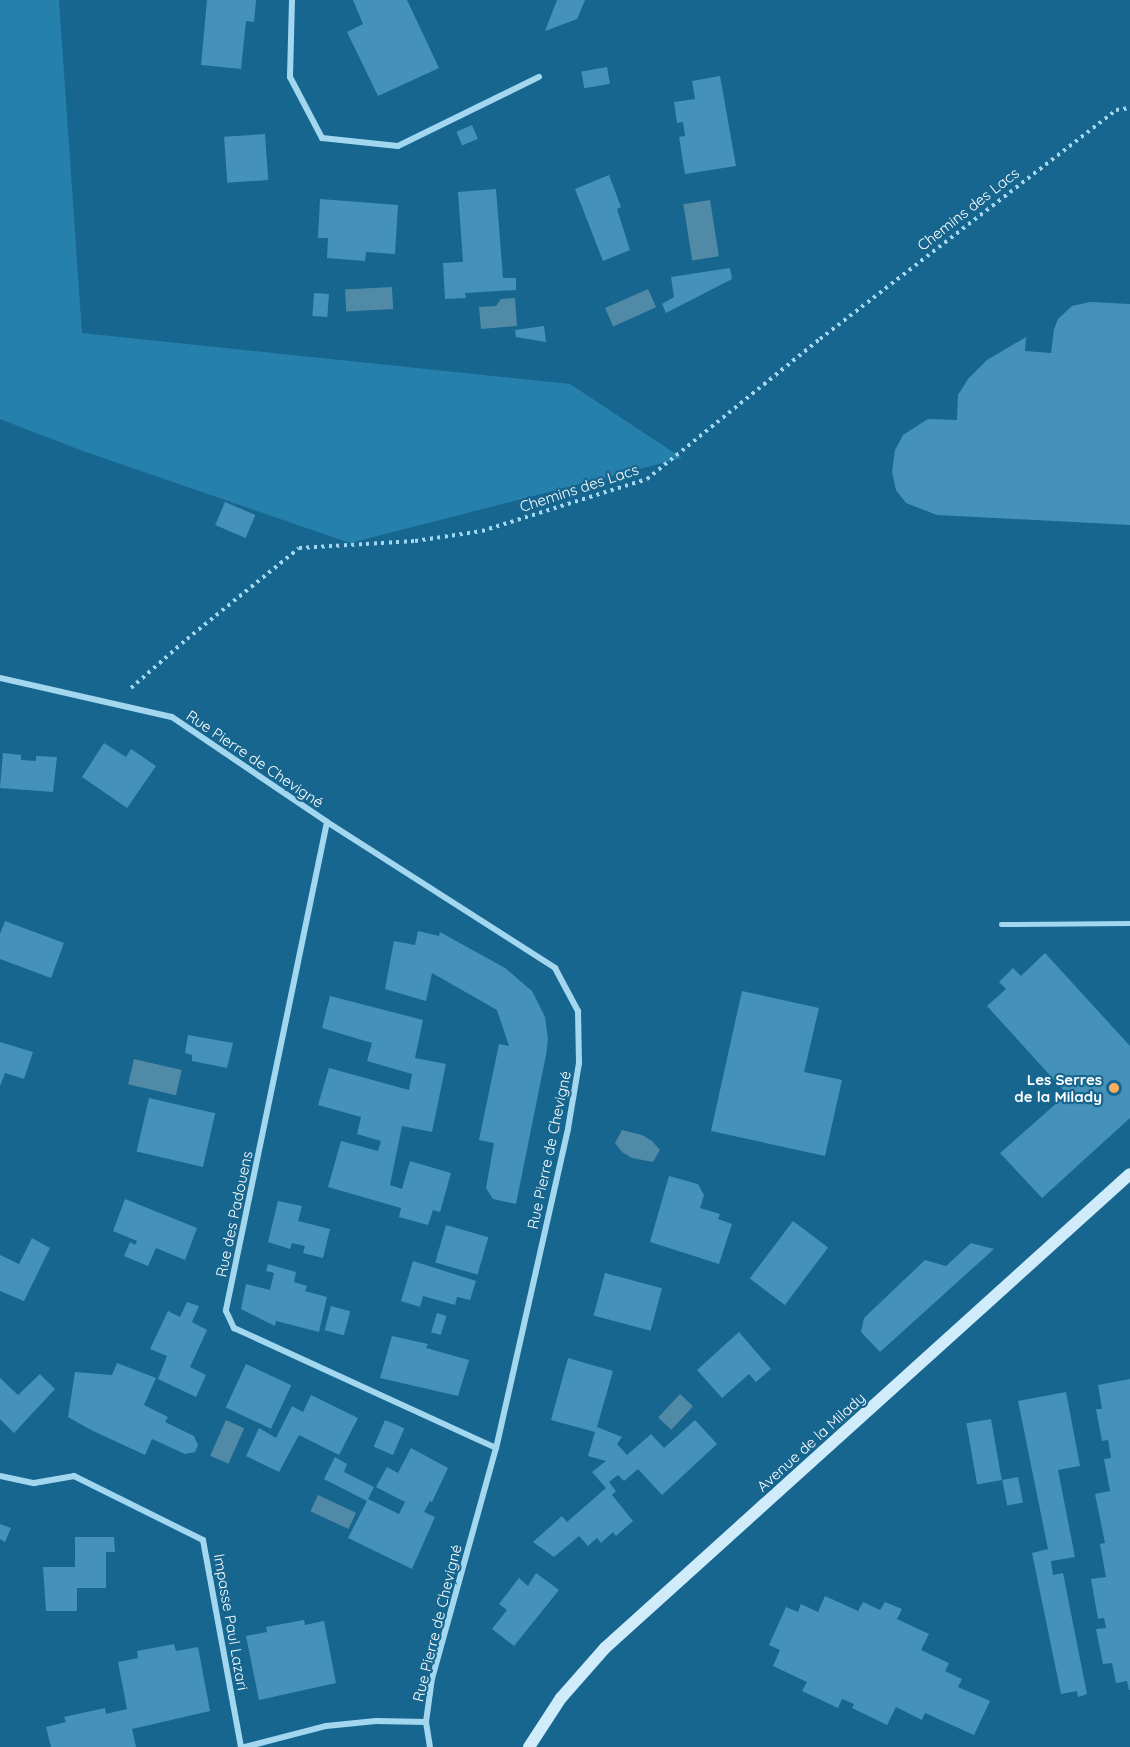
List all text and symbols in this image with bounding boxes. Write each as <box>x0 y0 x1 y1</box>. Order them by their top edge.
street label: Chemins des Lacs <box>914 164 1022 254</box>
street label: Chemins des Lacs <box>517 460 641 516</box>
street label: Rue Pierre de Chevigné <box>183 706 327 812</box>
street label: Rue Pierre de Chevigné <box>523 1069 575 1231</box>
place label: Les Serres de la Milady <box>1014 1070 1102 1105</box>
marker: Les Serres de la Milady <box>1107 1081 1121 1095</box>
street label: Rue des Padouens <box>212 1149 256 1279</box>
street label: Avenue de la Milady <box>753 1389 869 1495</box>
street label: Rue Pierre de Chevigné <box>409 1542 465 1704</box>
street label: Impasse Paul Lazari <box>210 1552 252 1692</box>

